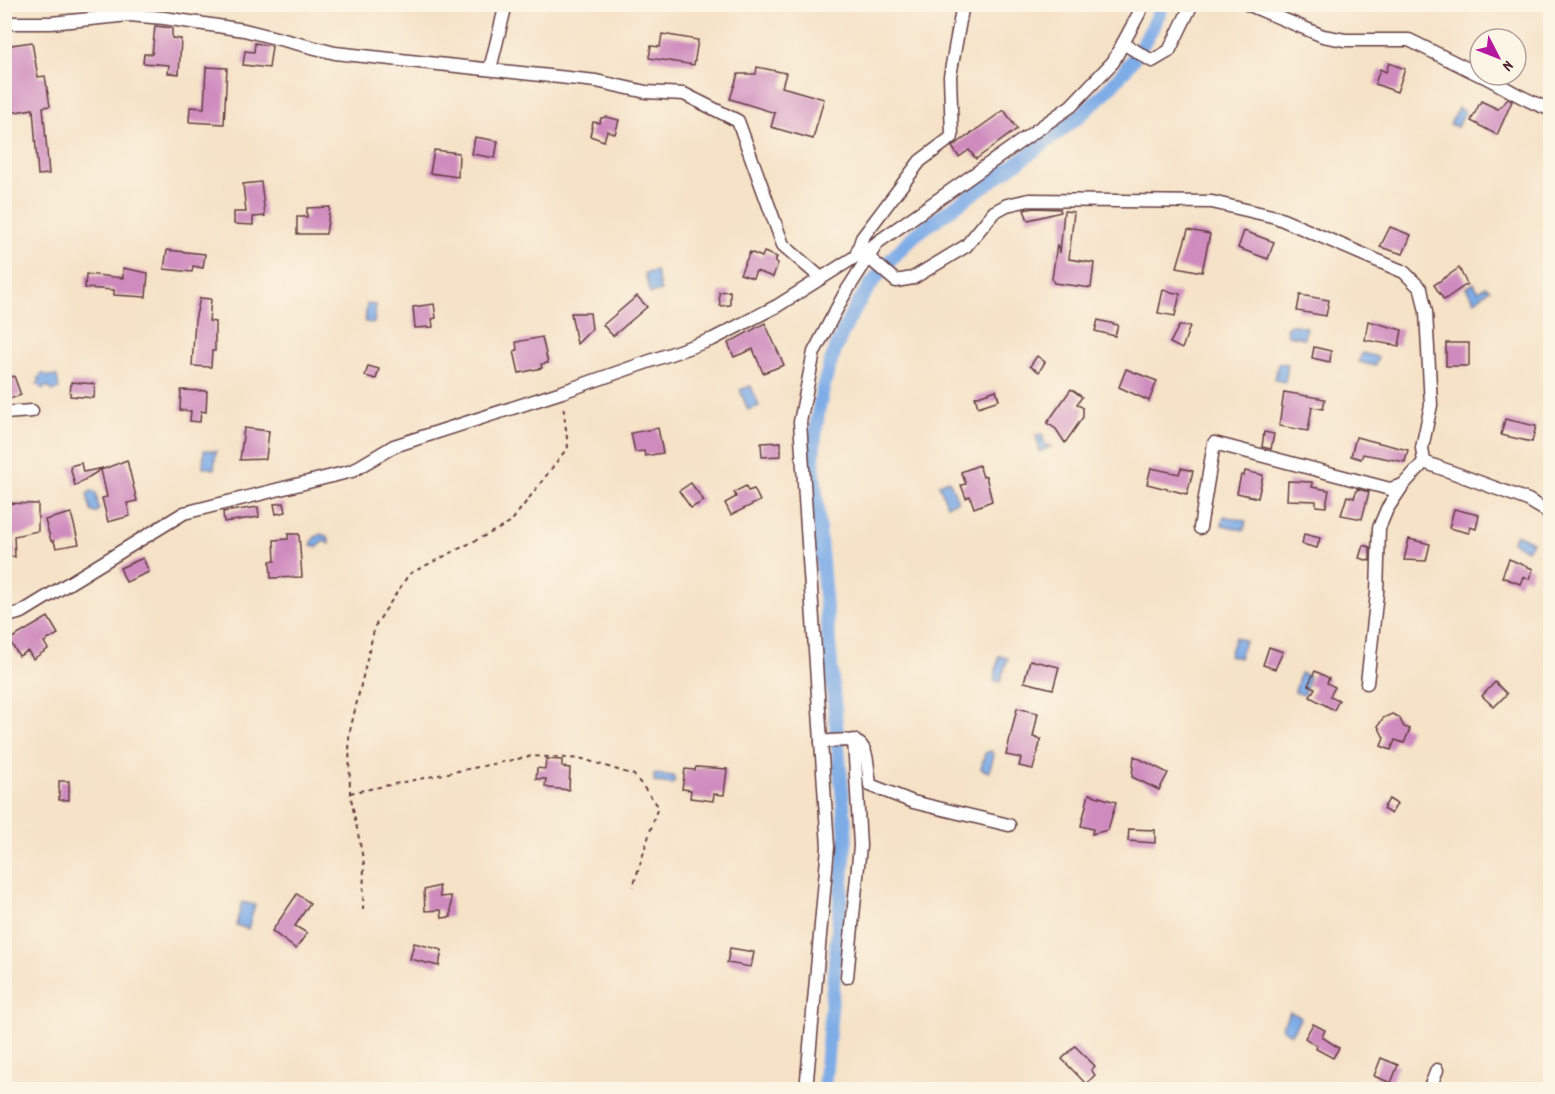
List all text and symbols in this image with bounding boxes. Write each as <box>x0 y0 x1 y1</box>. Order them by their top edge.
north arrow <box>1468 27 1528 87</box>
text: N <box>1496 55 1518 76</box>

